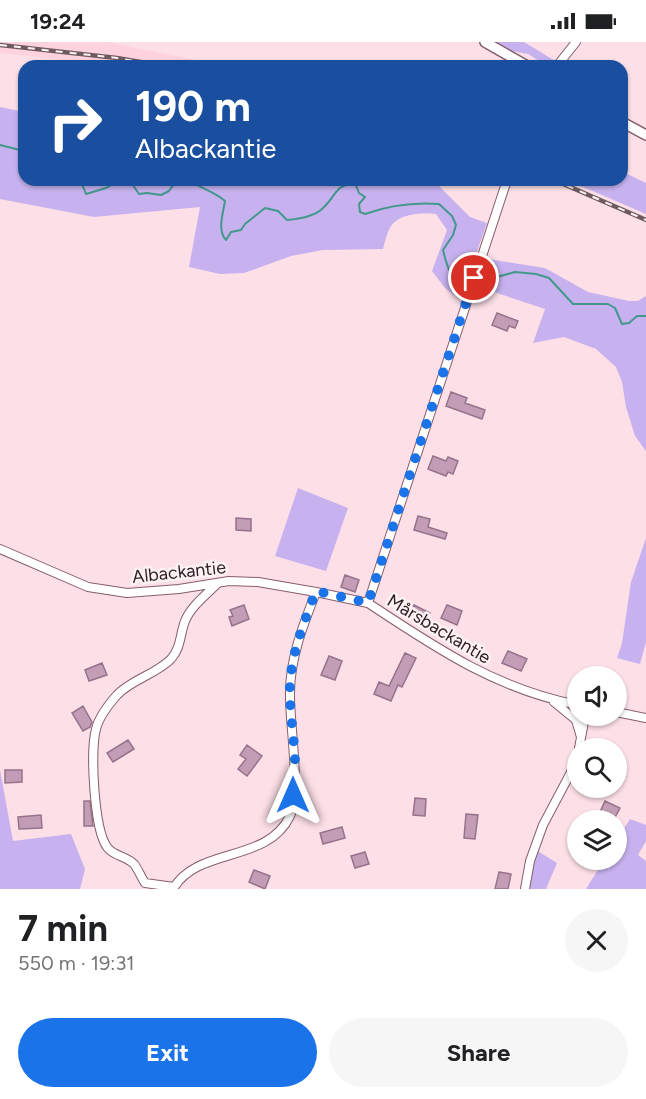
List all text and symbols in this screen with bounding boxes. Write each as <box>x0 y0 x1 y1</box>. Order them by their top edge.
text: 19:24 <box>30 8 85 35</box>
text: 190 m <box>135 81 251 132</box>
icon: right <box>36 84 114 162</box>
text: Albackantie <box>135 132 276 165</box>
pin <box>448 252 499 303</box>
icon: arrive <box>457 261 490 294</box>
street label: Albackantie <box>131 556 227 588</box>
street label: Mårsbackantie <box>383 589 495 669</box>
map controls <box>567 666 627 870</box>
button: sound <box>567 666 627 726</box>
button: search <box>567 738 627 798</box>
position arrow <box>261 763 325 827</box>
button: layers <box>567 810 627 870</box>
text: 7 min <box>18 907 108 950</box>
button: close <box>565 909 628 972</box>
text: 550 m · 19:31 <box>18 951 135 975</box>
button: Exit <box>18 1018 317 1087</box>
button: Share <box>329 1018 628 1087</box>

